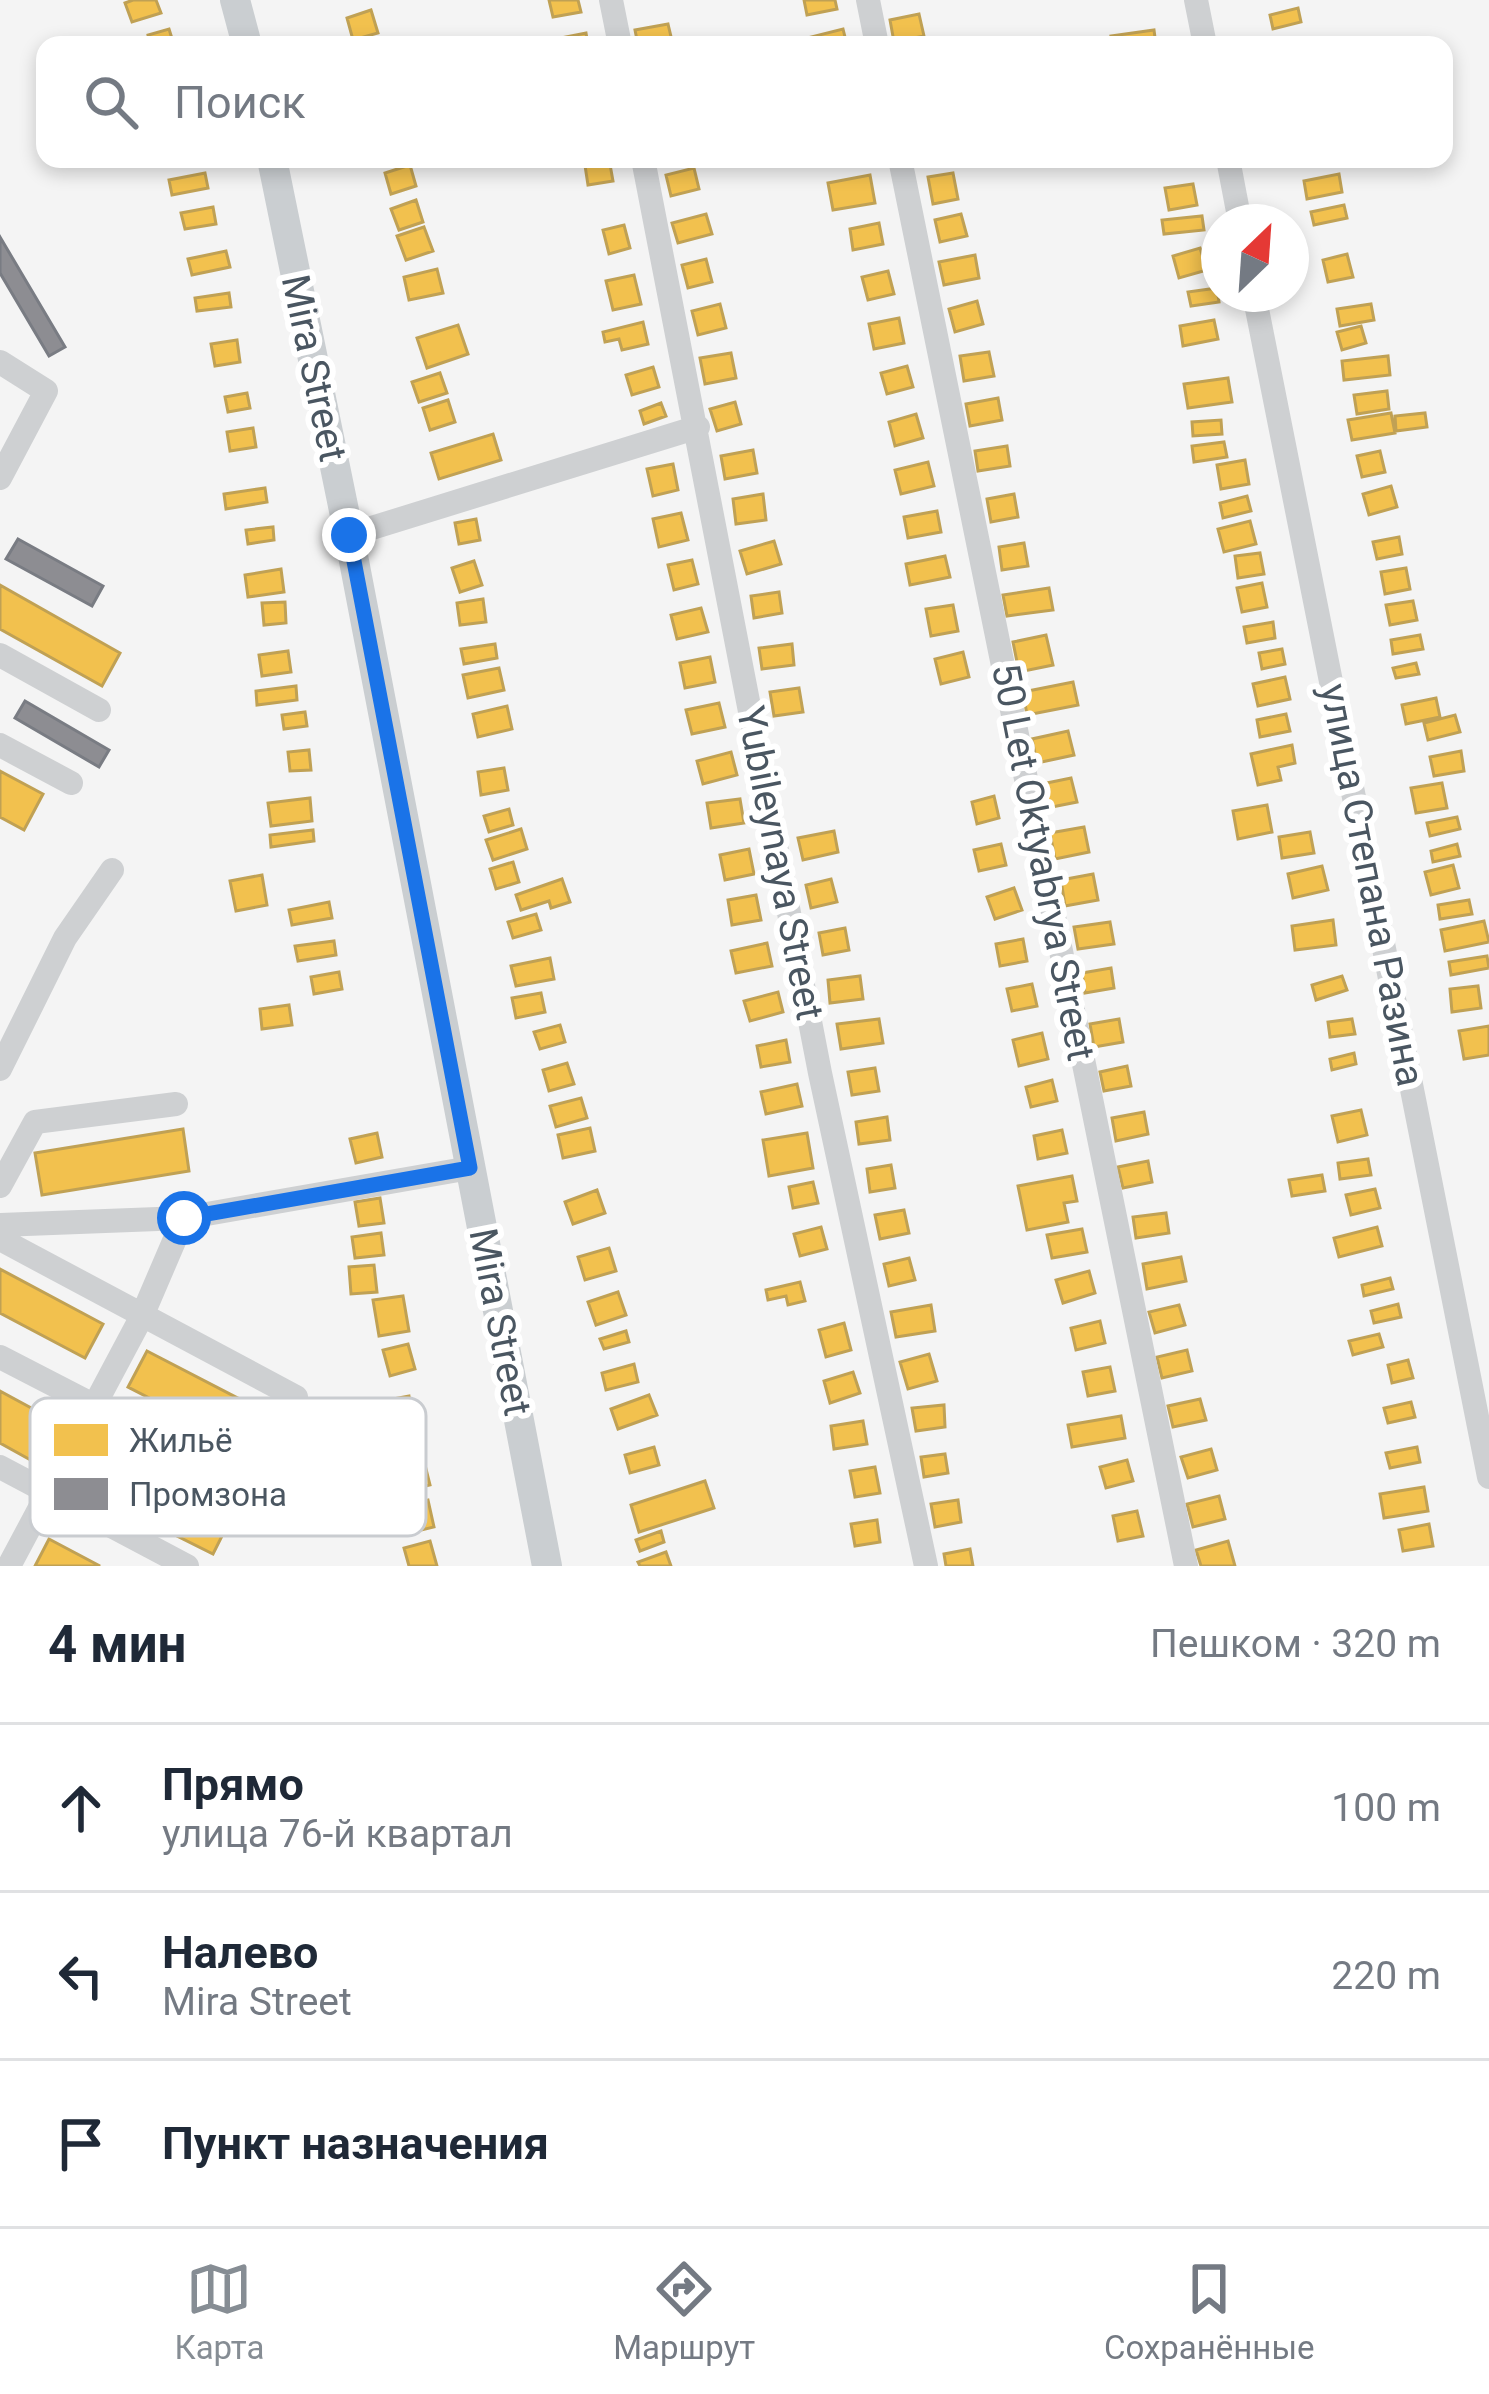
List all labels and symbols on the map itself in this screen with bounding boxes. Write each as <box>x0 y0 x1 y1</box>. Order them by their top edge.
north arrow <box>1201 204 1309 312</box>
street label: Mira Street <box>272 270 356 466</box>
route end <box>322 508 376 562</box>
street label: 50 Let Oktyabrya Street <box>982 659 1104 1065</box>
street label: улица Степана Разина <box>1310 680 1434 1090</box>
street label: Yubileynaya Street <box>727 702 833 1024</box>
route start <box>157 1191 211 1245</box>
street label: Mira Street <box>459 1224 541 1420</box>
legend <box>30 1398 426 1536</box>
text: Жильё <box>129 1421 233 1460</box>
text: Промзона <box>129 1475 287 1514</box>

